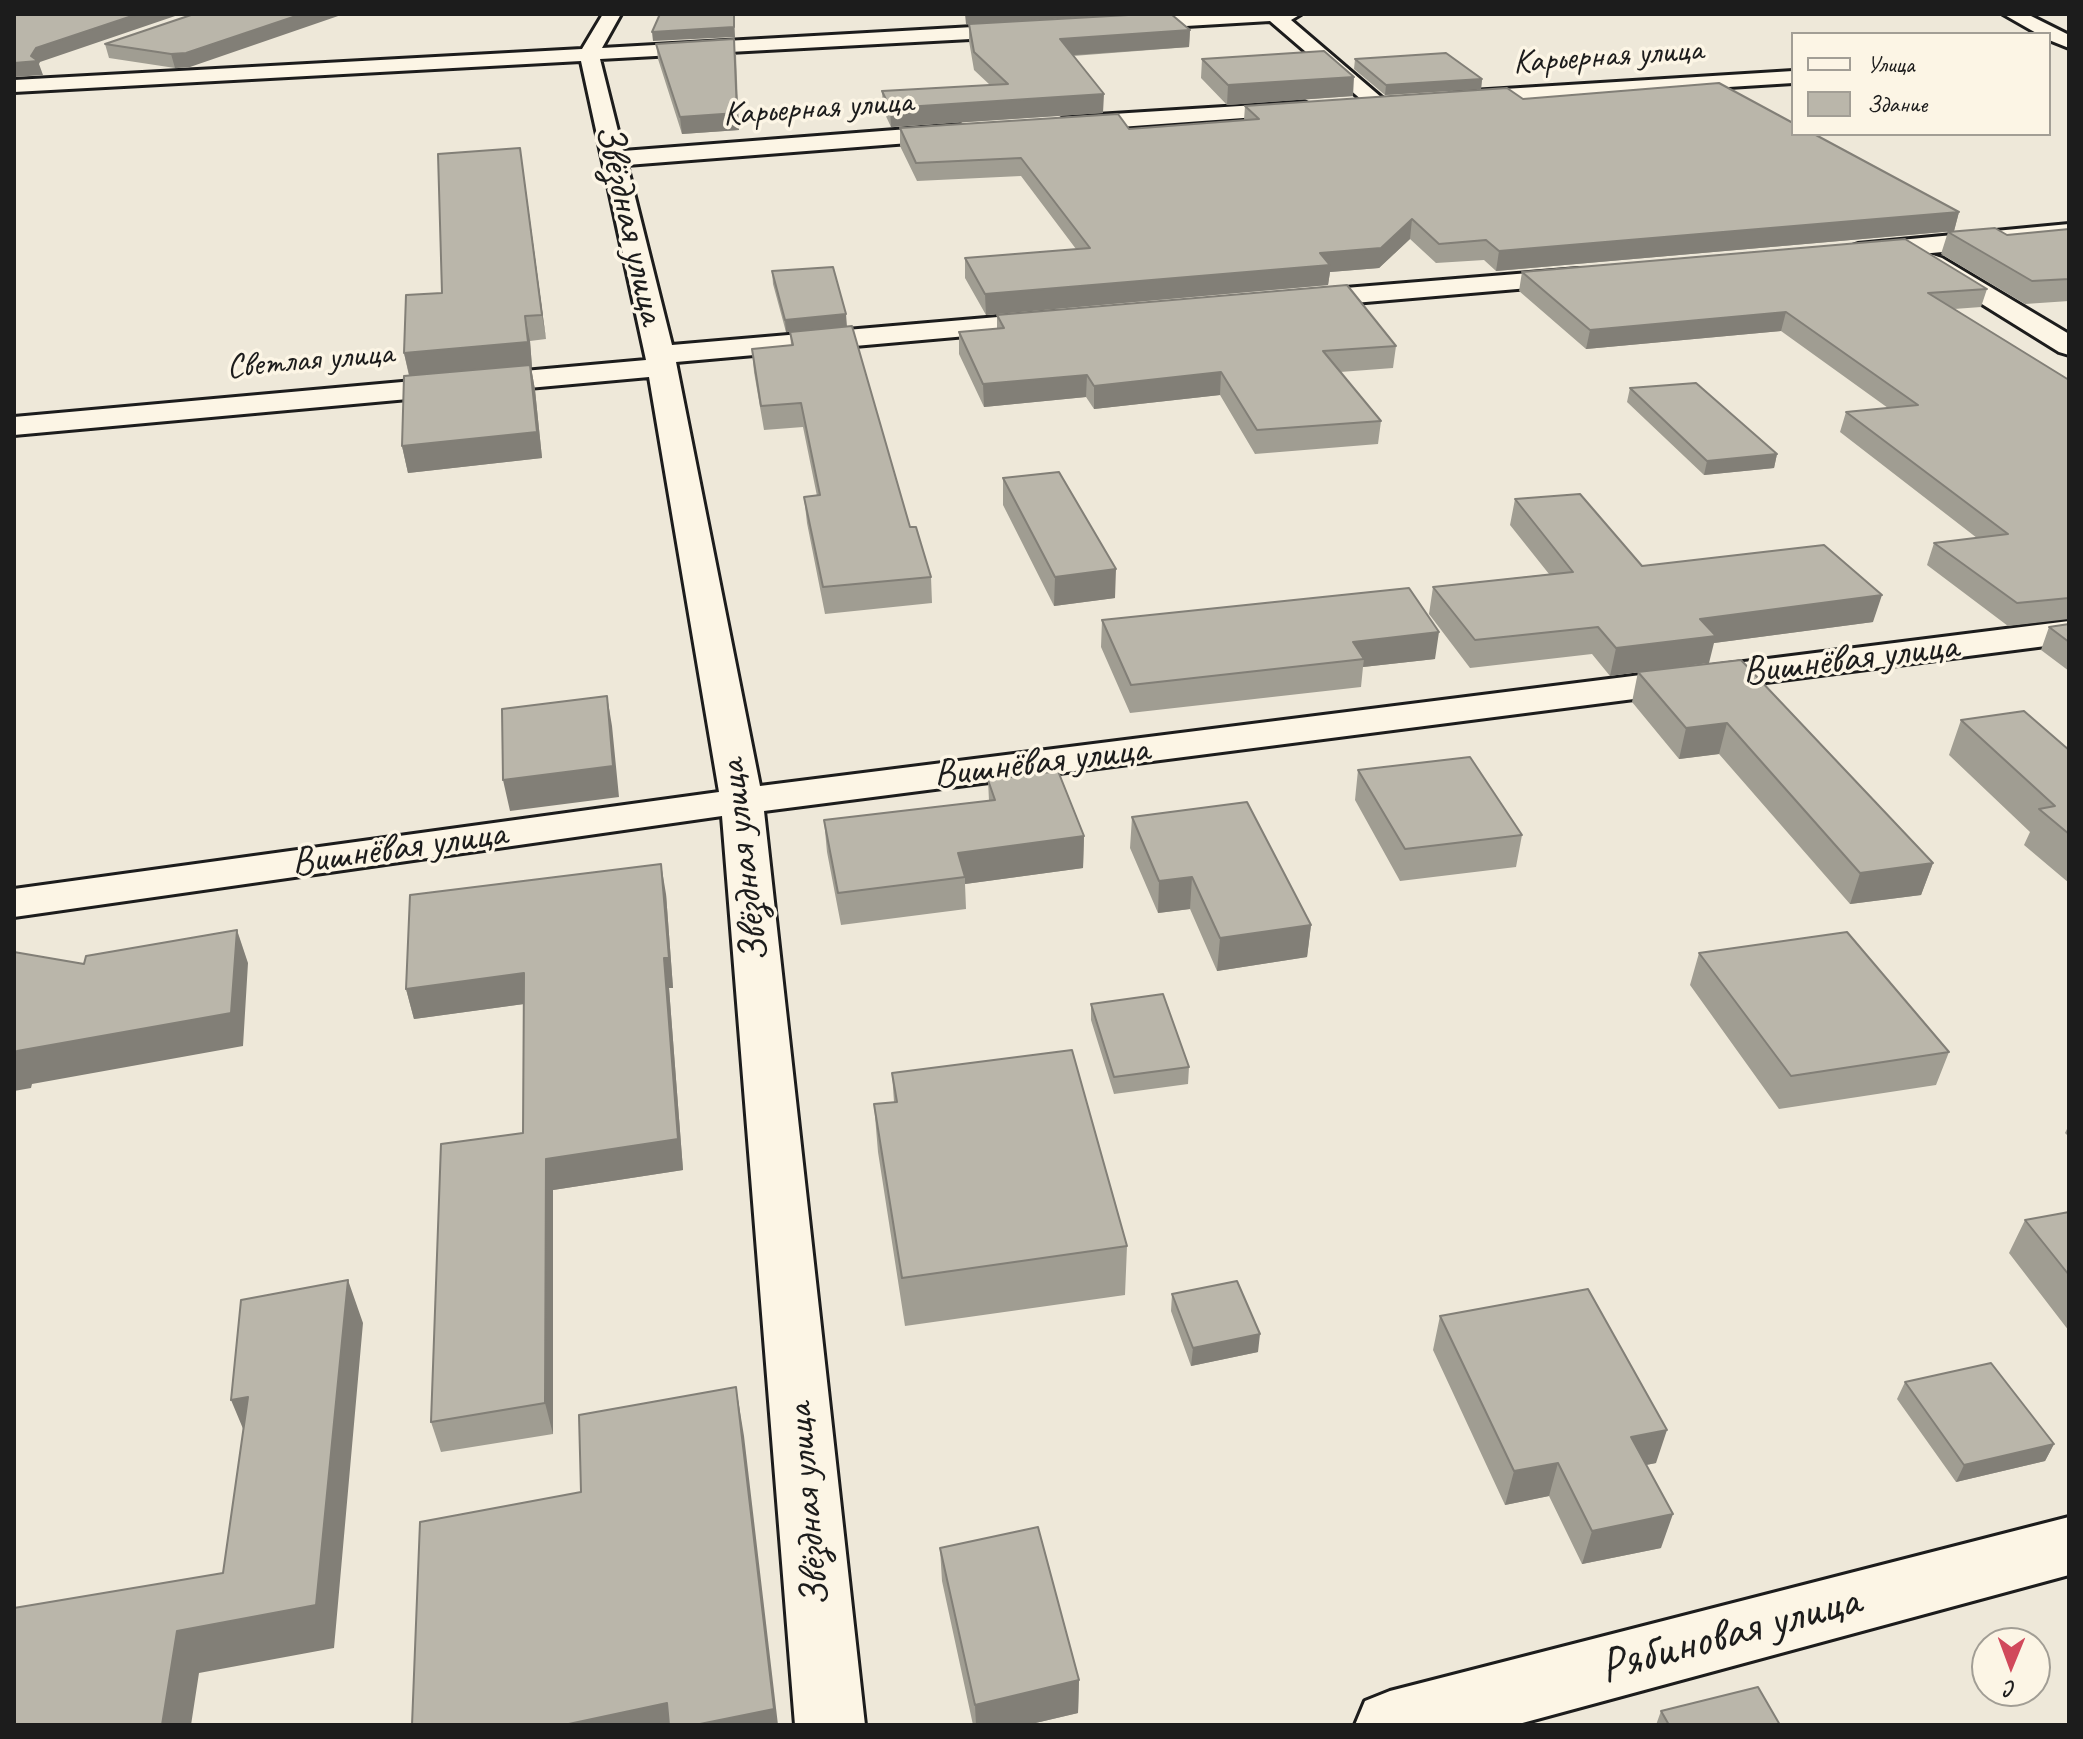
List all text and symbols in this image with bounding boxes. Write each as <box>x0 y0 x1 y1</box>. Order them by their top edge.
street label: Карьерная улица <box>1512 30 1704 84</box>
legend <box>1791 32 2051 136</box>
text: Улица <box>1867 49 1915 79</box>
street label: Карьерная улица <box>722 82 914 136</box>
text: Здание <box>1867 89 1927 119</box>
street label: Звёздная улица <box>583 119 675 329</box>
street label: Светлая улица <box>225 333 395 389</box>
street label: Вишнёвая улица <box>1740 623 1960 697</box>
street label: Вишнёвая улица <box>931 726 1151 800</box>
street label: Звёздная улица <box>709 757 781 965</box>
street label: Вишнёвая улица <box>289 810 509 888</box>
street label: Звёздная улица <box>776 1402 842 1608</box>
street label: Рябиновая улица <box>1594 1573 1866 1697</box>
north arrow <box>1971 1627 2051 1707</box>
text: С <box>2005 1675 2016 1703</box>

